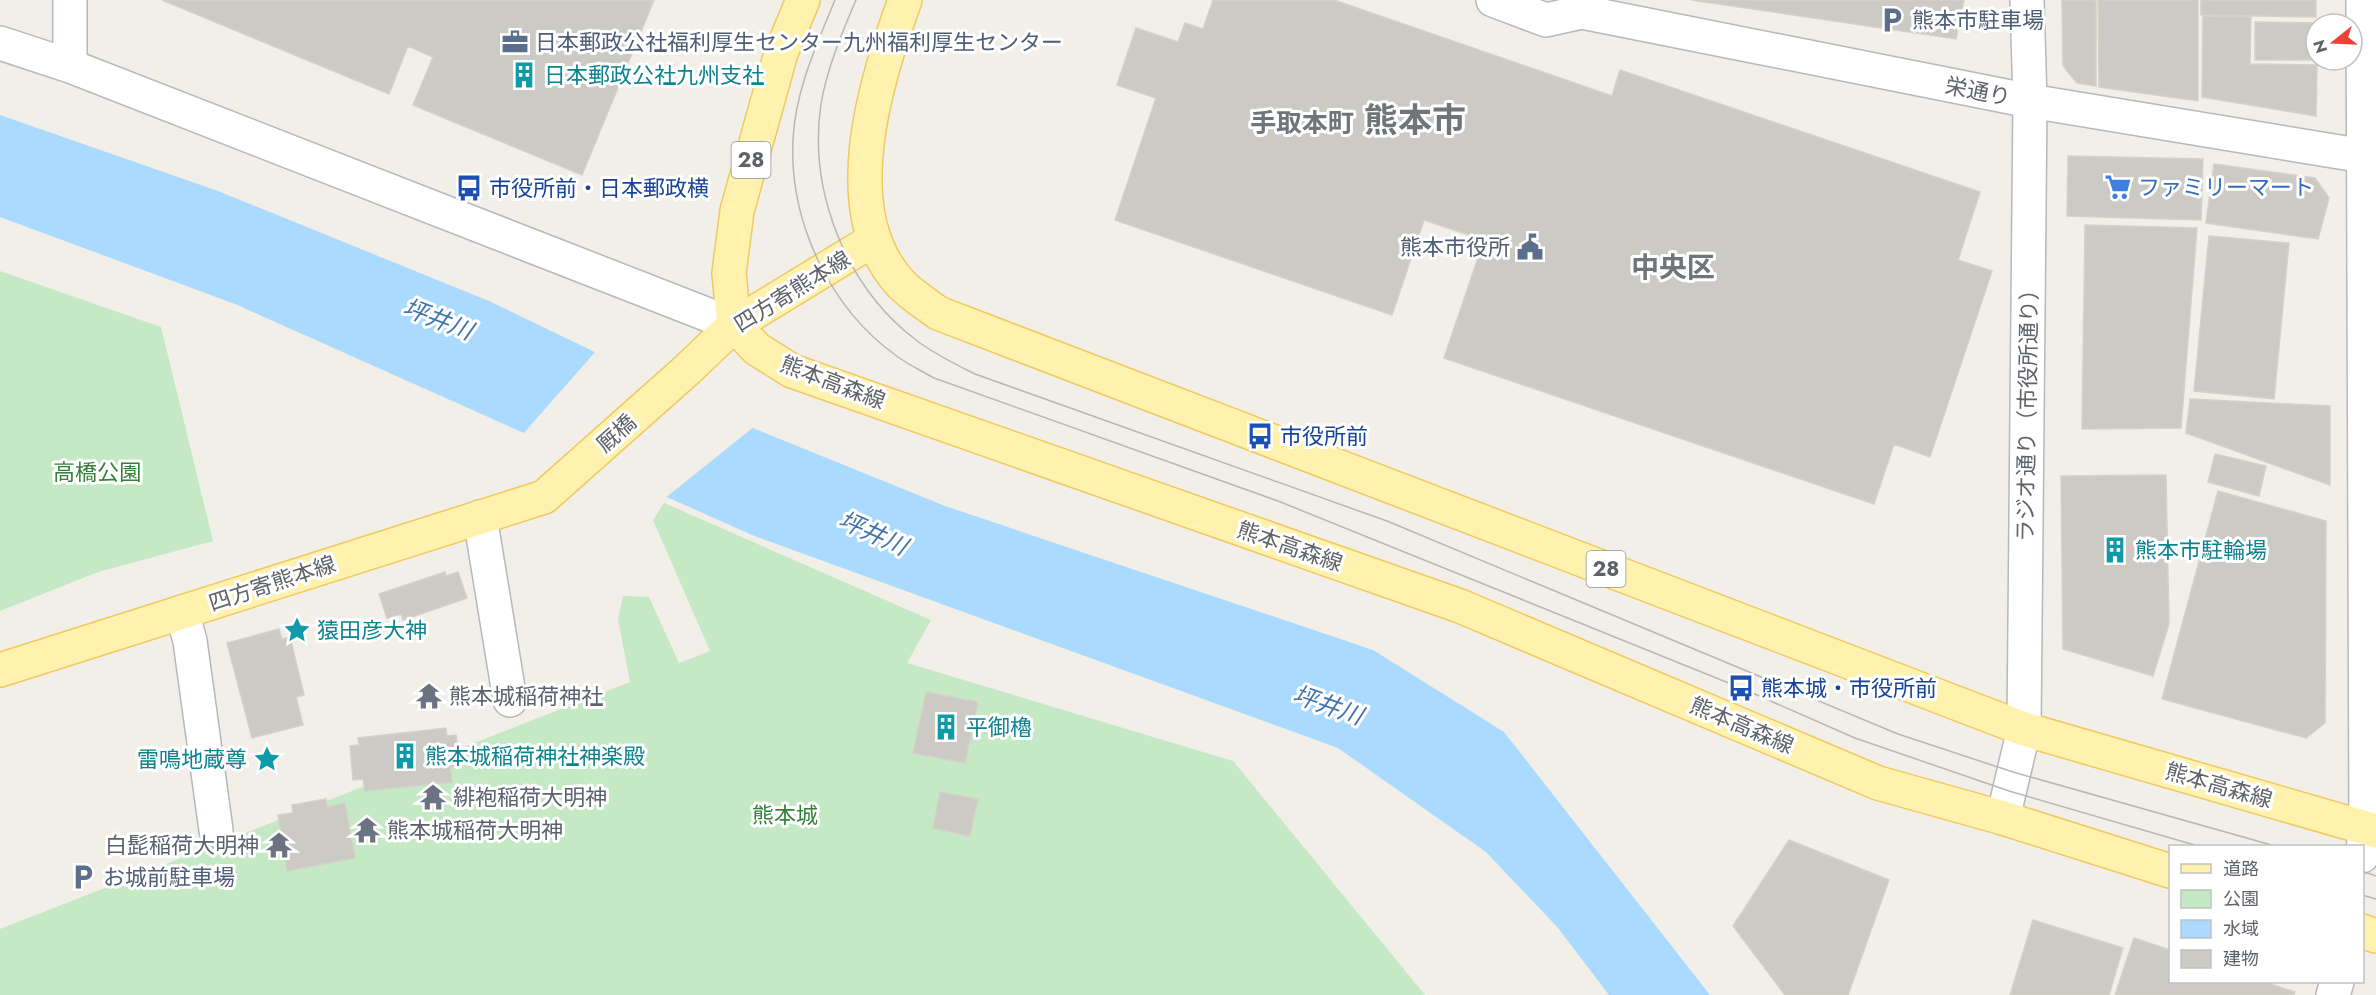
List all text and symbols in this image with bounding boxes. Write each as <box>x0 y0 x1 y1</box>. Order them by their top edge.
place label: 熊本市駐車場 <box>1912 4 2044 36</box>
parking icon: 熊本市駐車場 <box>1877 5 1907 35</box>
north arrow <box>2304 12 2364 72</box>
place label: 日本郵政公社福利厚生センター九州福利厚生センター <box>535 26 1063 58</box>
office icon: 日本郵政公社福利厚生センター九州福利厚生センター <box>500 27 530 57</box>
text: N <box>2307 37 2333 56</box>
place label: 日本郵政公社九州支社 <box>544 59 764 91</box>
building icon: 日本郵政公社九州支社 <box>509 60 539 90</box>
street label: 栄通り <box>1943 69 2013 113</box>
district label: 熊本市 <box>1364 96 1466 145</box>
district label: 手取本町 <box>1250 104 1354 142</box>
road number: 28 <box>732 142 771 178</box>
place label: ファミリーマート <box>2138 171 2314 203</box>
place label: 市役所前・日本郵政横 <box>489 172 709 204</box>
supermarket icon: ファミリーマート <box>2103 172 2133 202</box>
bus stop icon: 市役所前・日本郵政横 <box>454 173 484 203</box>
place label: 熊本市役所 <box>1400 231 1510 263</box>
public building icon: 熊本市役所 <box>1515 232 1545 262</box>
street label: 四方寄熊本線 <box>728 242 856 340</box>
district label: 中央区 <box>1631 247 1715 288</box>
street label: ラジオ通り（市役所通り） <box>2009 278 2045 542</box>
water label: 坪井川 <box>398 290 481 349</box>
street label: 熊本高森線 <box>776 347 890 417</box>
street label: 厩橋 <box>589 406 643 460</box>
place label: 市役所前 <box>1280 420 1368 452</box>
bus stop icon: 市役所前 <box>1245 421 1275 451</box>
park label: 高橋公園 <box>53 456 141 488</box>
water label: 坪井川 <box>833 502 916 565</box>
street label: 熊本高森線 <box>1233 513 1347 579</box>
place label: 熊本市駐輪場 <box>2135 534 2267 566</box>
building icon: 熊本市駐輪場 <box>2100 535 2130 565</box>
street label: 四方寄熊本線 <box>204 547 340 619</box>
road number: 28 <box>1586 551 1626 587</box>
place label: 猿田彦大神 <box>317 614 427 646</box>
place icon: 猿田彦大神 <box>282 615 312 645</box>
place label: 熊本城・市役所前 <box>1761 672 1937 704</box>
bus stop icon: 熊本城・市役所前 <box>1726 673 1756 703</box>
water label: 坪井川 <box>1288 677 1371 734</box>
place label: 熊本城稲荷神社 <box>449 680 603 712</box>
temple icon: 熊本城稲荷神社 <box>414 681 444 711</box>
street label: 熊本高森線 <box>1685 689 1799 761</box>
place label: 平御櫓 <box>966 711 1032 743</box>
building icon: 平御櫓 <box>931 712 961 742</box>
place label: 熊本城稲荷神社神楽殿 <box>425 740 645 772</box>
building icon: 熊本城稲荷神社神楽殿 <box>390 741 420 771</box>
place label: 雷鳴地蔵尊 <box>137 743 247 775</box>
place icon: 雷鳴地蔵尊 <box>252 744 282 774</box>
street label: 熊本高森線 <box>2162 754 2276 816</box>
place label: 緋袍稲荷大明神 <box>453 781 607 813</box>
temple icon: 緋袍稲荷大明神 <box>418 782 448 812</box>
park label: 熊本城 <box>752 799 818 831</box>
place label: 熊本城稲荷大明神 <box>387 814 563 846</box>
temple icon: 熊本城稲荷大明神 <box>352 815 382 845</box>
place label: 白髭稲荷大明神 <box>105 829 259 861</box>
temple icon: 白髭稲荷大明神 <box>264 830 294 860</box>
legend <box>2169 845 2364 983</box>
text: 道路 <box>2223 856 2259 882</box>
place label: お城前駐車場 <box>103 861 235 893</box>
parking icon: お城前駐車場 <box>68 862 98 892</box>
text: 公園 <box>2223 886 2259 912</box>
text: 水域 <box>2223 916 2259 942</box>
text: 建物 <box>2223 946 2259 972</box>

